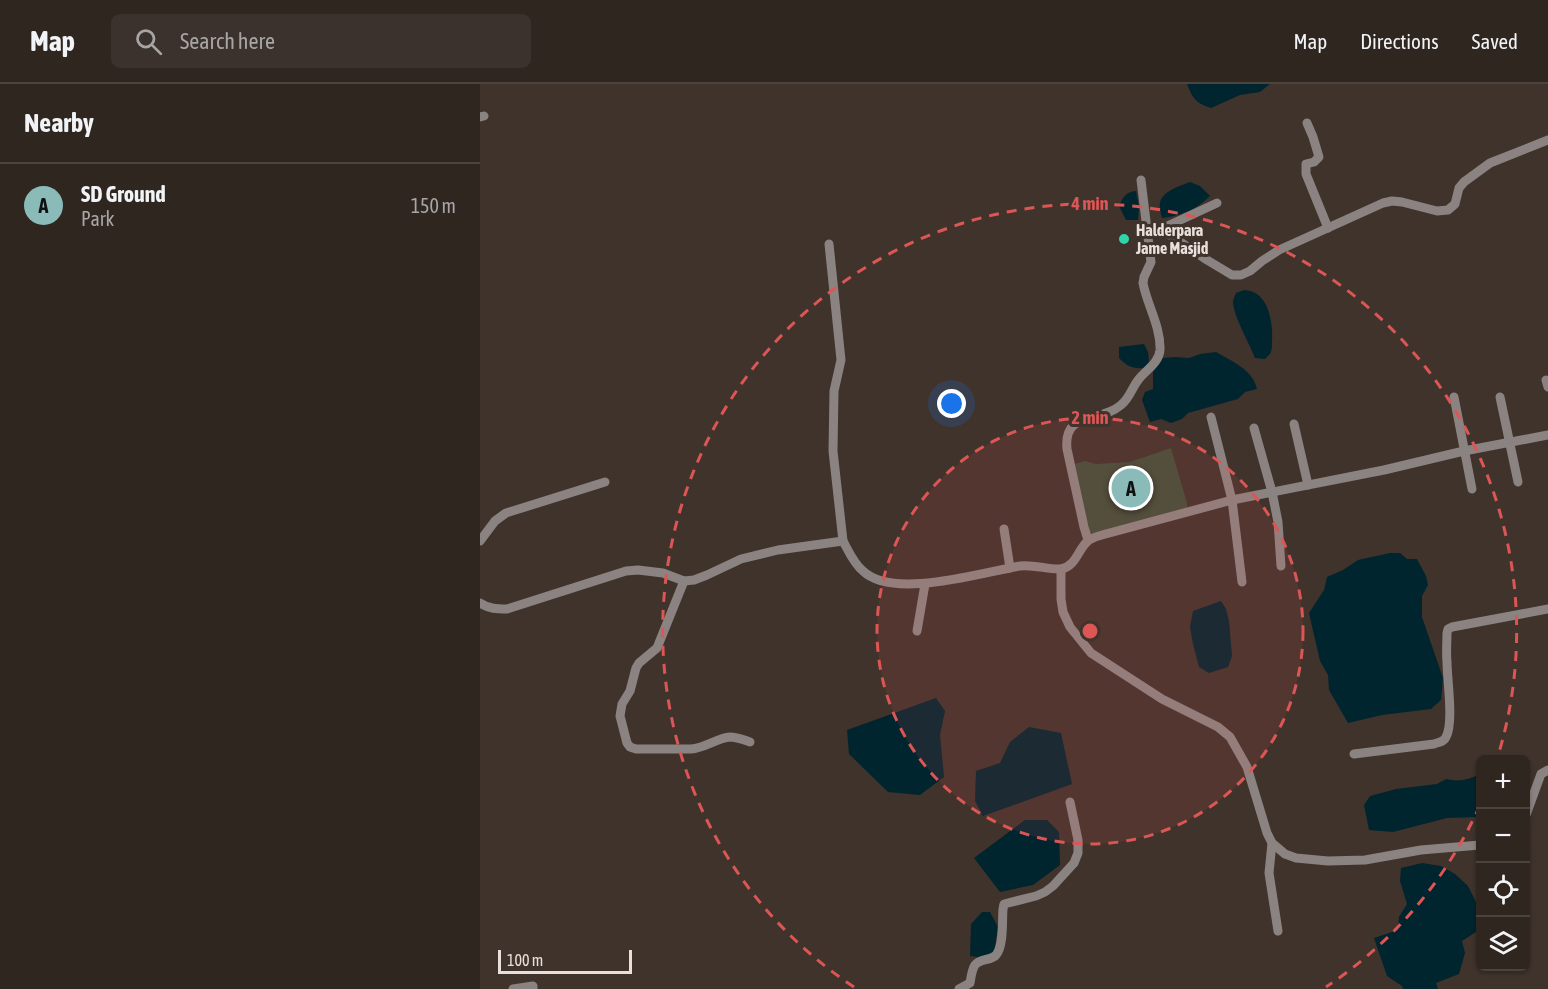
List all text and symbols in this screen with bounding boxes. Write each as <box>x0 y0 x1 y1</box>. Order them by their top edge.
search box <box>111 14 531 68</box>
text: Map <box>30 25 75 57</box>
icon: search <box>132 25 165 58</box>
text: Search here <box>180 28 275 54</box>
text: Map <box>1293 29 1327 53</box>
text: Directions <box>1360 29 1439 53</box>
text: Saved <box>1472 29 1518 53</box>
text: Nearby <box>24 108 94 138</box>
text: SD Ground <box>81 181 166 207</box>
text: 4 min <box>1071 193 1109 214</box>
text: A <box>39 194 48 217</box>
text: 150 m <box>411 194 456 217</box>
text: Park <box>81 207 114 230</box>
place label: Halderpara Jame Masjid <box>1135 221 1209 257</box>
marker: Halderpara Jame Masjid <box>1117 232 1131 246</box>
your location <box>937 389 966 418</box>
text: 2 min <box>1072 407 1109 428</box>
pin: A <box>1112 466 1150 510</box>
centre of rings <box>1080 621 1100 641</box>
map controls <box>1476 755 1530 971</box>
button: + <box>1476 755 1530 809</box>
button: − <box>1476 809 1530 863</box>
button: locate <box>1476 863 1530 917</box>
button: layers <box>1476 917 1530 971</box>
scale bar <box>498 947 632 974</box>
text: 100 m <box>507 951 543 969</box>

